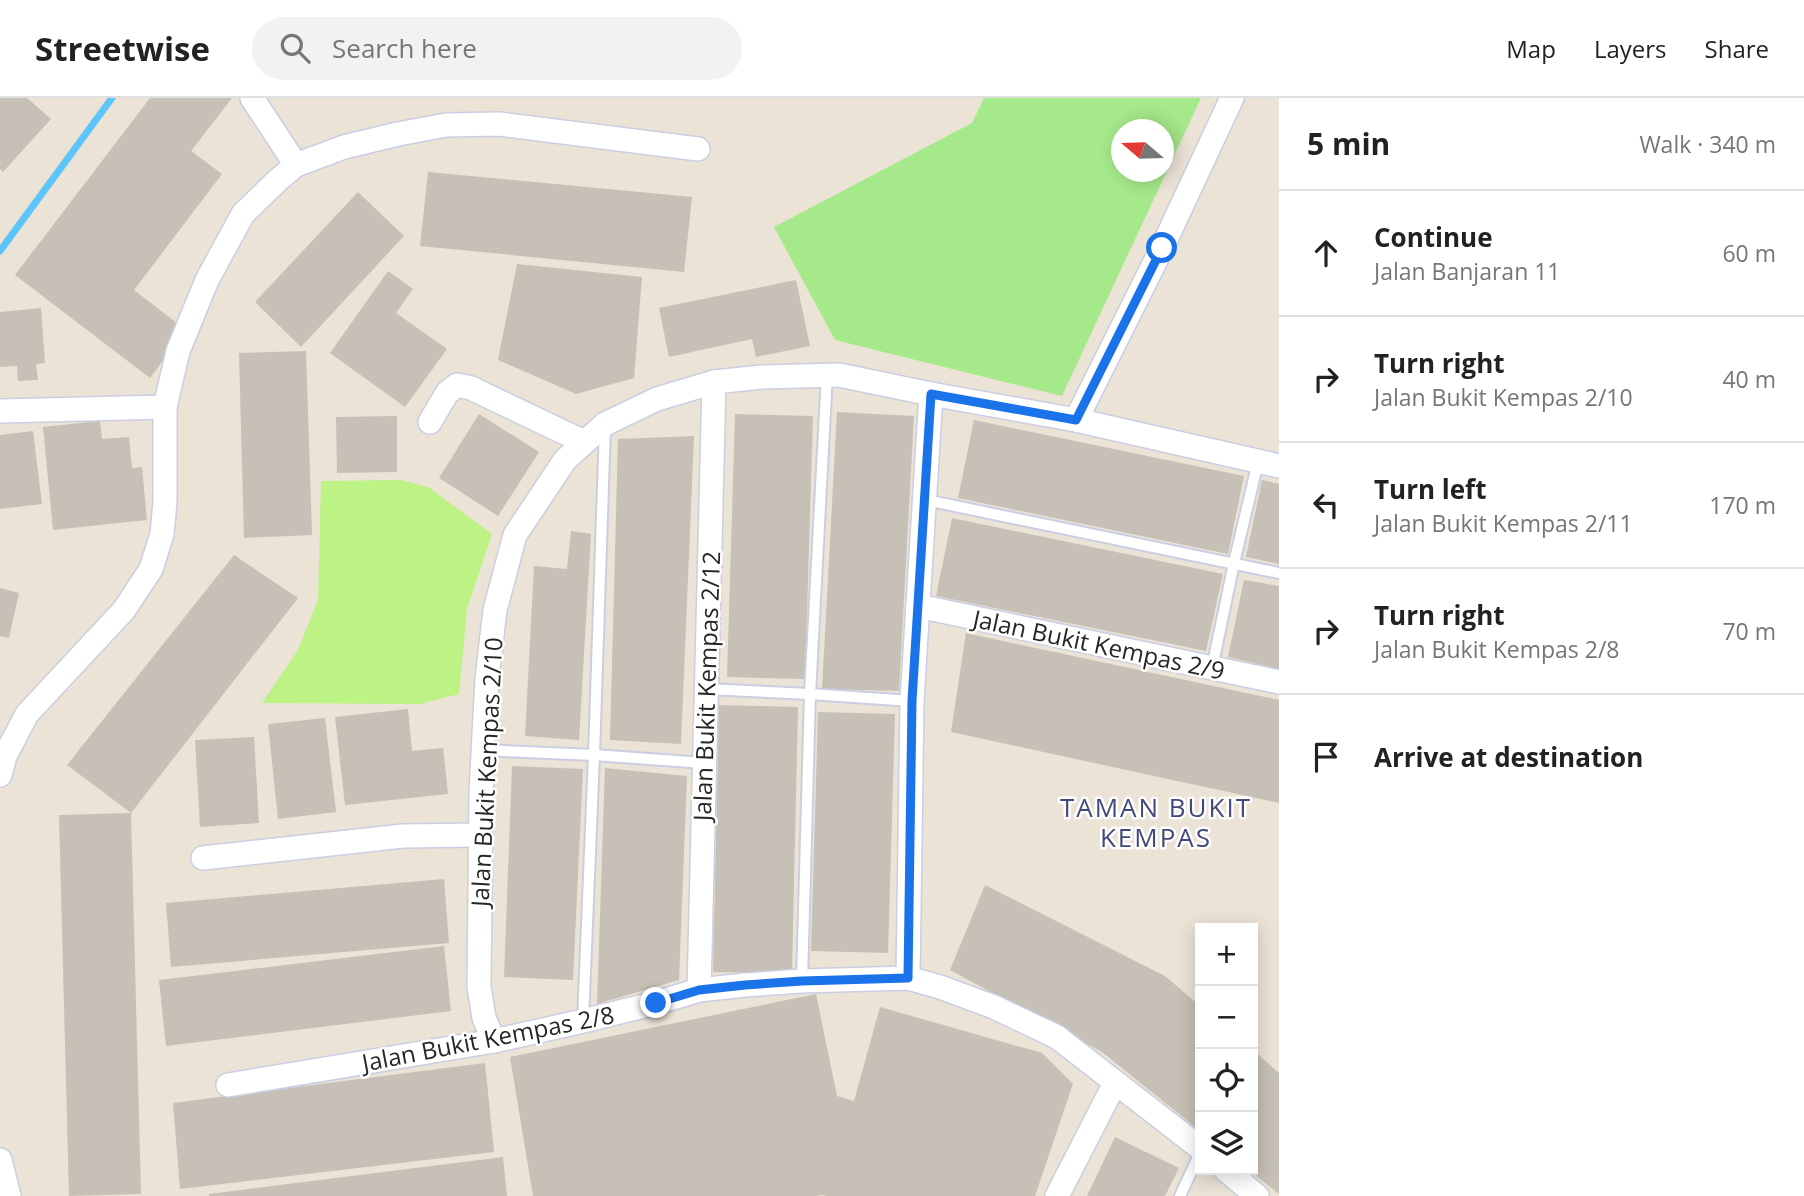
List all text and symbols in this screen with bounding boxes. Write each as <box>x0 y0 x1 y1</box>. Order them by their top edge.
search box <box>252 17 742 80</box>
text: Streetwise <box>35 26 210 71</box>
icon: search <box>276 29 314 67</box>
text: Search here <box>332 30 477 66</box>
text: Map <box>1506 32 1556 65</box>
text: Layers <box>1594 32 1667 65</box>
text: Share <box>1705 32 1769 65</box>
north arrow <box>1111 119 1174 182</box>
text: 5 min <box>1307 123 1390 164</box>
text: Walk · 340 m <box>1639 128 1776 160</box>
text: Continue <box>1374 219 1493 255</box>
route start <box>1146 232 1177 263</box>
icon: ahead <box>1307 234 1345 272</box>
text: 60 m <box>1722 237 1776 269</box>
text: Jalan Banjaran 11 <box>1374 255 1561 287</box>
text: Turn right <box>1374 345 1505 381</box>
icon: right <box>1307 360 1345 398</box>
text: 40 m <box>1722 363 1776 395</box>
text: Jalan Bukit Kempas 2/10 <box>1374 381 1633 413</box>
text: Turn left <box>1374 471 1486 507</box>
icon: left <box>1307 486 1345 524</box>
text: 170 m <box>1709 489 1776 521</box>
text: Jalan Bukit Kempas 2/11 <box>1374 507 1633 539</box>
street label: Jalan Bukit Kempas 2/12 <box>685 551 727 823</box>
text: Turn right <box>1374 597 1505 633</box>
street label: Jalan Bukit Kempas 2/9 <box>968 601 1228 687</box>
icon: right <box>1307 612 1345 650</box>
text: 70 m <box>1722 615 1776 647</box>
text: Jalan Bukit Kempas 2/8 <box>1374 633 1619 665</box>
street label: Jalan Bukit Kempas 2/10 <box>462 636 510 910</box>
icon: arrive <box>1307 738 1345 776</box>
text: Arrive at destination <box>1374 739 1643 775</box>
district label: TAMAN BUKIT KEMPAS <box>1060 789 1252 855</box>
map controls <box>1195 923 1258 1175</box>
button: + <box>1195 923 1258 986</box>
button: − <box>1195 986 1258 1049</box>
route end <box>640 987 671 1018</box>
street label: Jalan Bukit Kempas 2/8 <box>357 997 617 1079</box>
button: locate <box>1195 1049 1258 1112</box>
button: layers <box>1195 1112 1258 1175</box>

